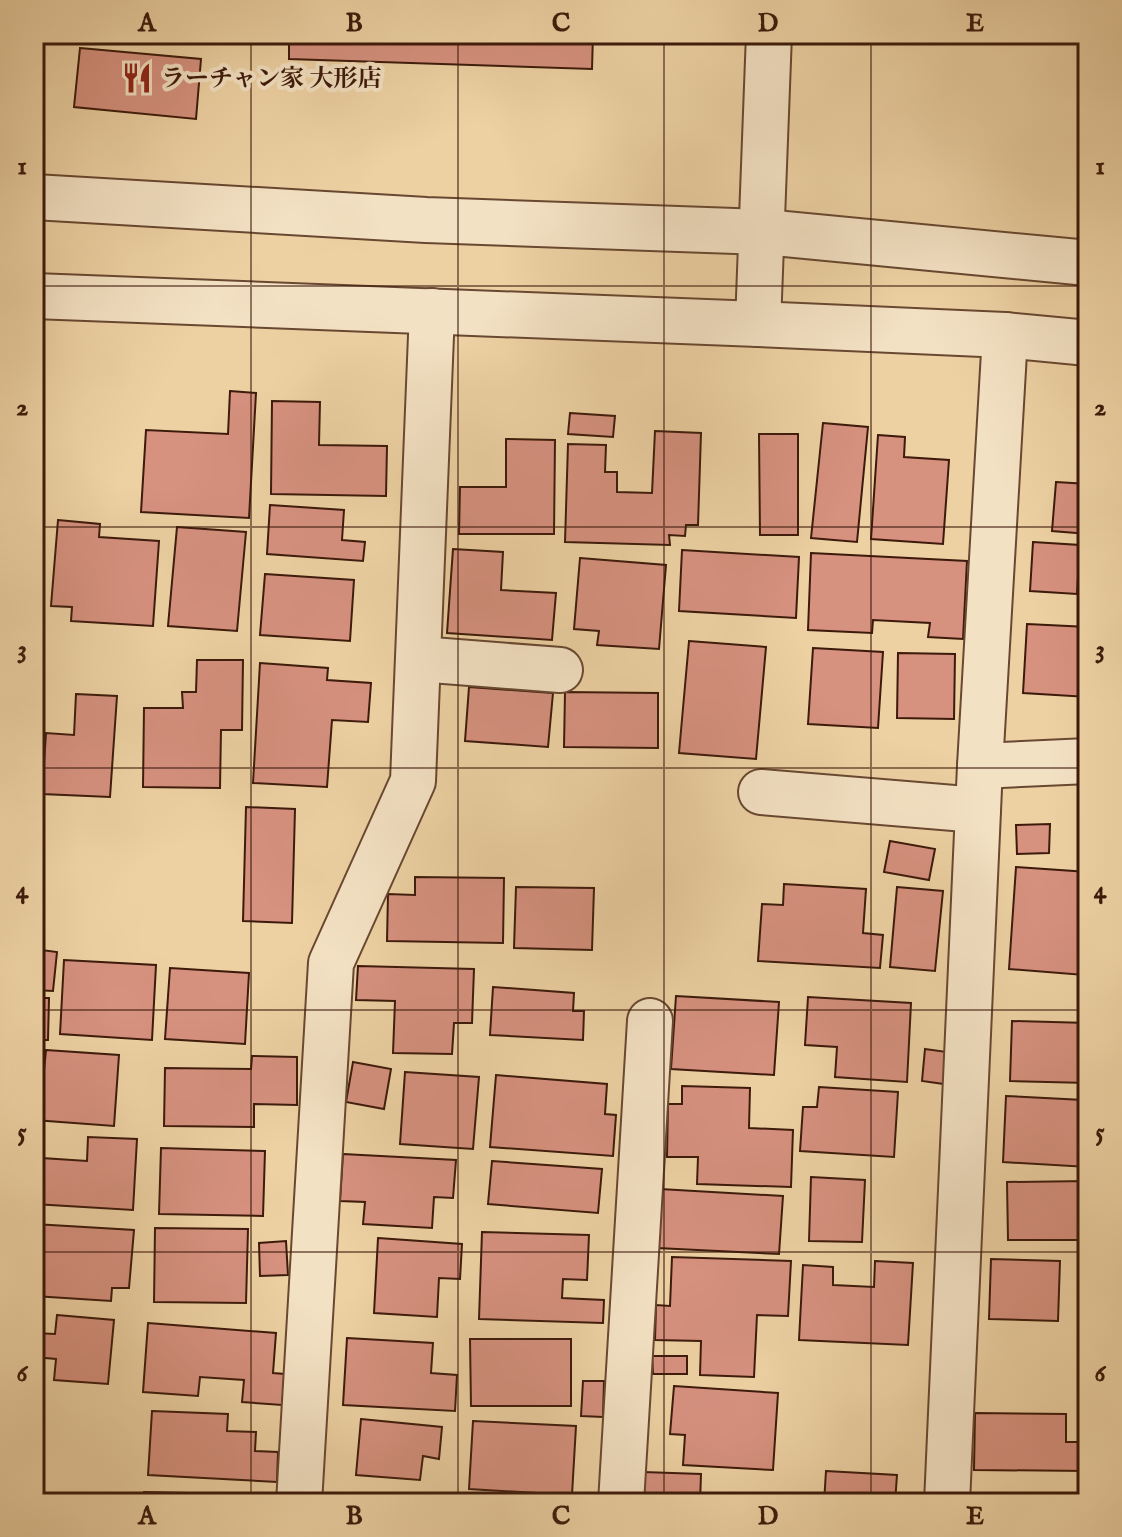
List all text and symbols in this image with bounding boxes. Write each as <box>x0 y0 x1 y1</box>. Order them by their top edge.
text: A <box>137 7 157 40</box>
text: B <box>345 7 363 40</box>
text: C <box>552 7 571 40</box>
text: D <box>758 7 779 40</box>
text: E <box>966 7 984 40</box>
restaurant icon: ラーチャン家 大形店 <box>120 61 154 95</box>
place label: ラーチャン家 大形店 <box>161 64 382 95</box>
text: 1 <box>17 150 27 183</box>
text: 1 <box>1095 150 1105 183</box>
text: 2 <box>16 391 28 424</box>
text: 2 <box>1094 391 1106 424</box>
text: 3 <box>17 633 27 666</box>
text: 3 <box>1095 633 1105 666</box>
text: 4 <box>16 874 30 907</box>
text: 4 <box>1094 874 1108 907</box>
text: 5 <box>17 1116 27 1149</box>
text: 5 <box>1095 1116 1105 1149</box>
text: 6 <box>17 1357 29 1390</box>
text: 6 <box>1095 1357 1107 1390</box>
text: A <box>137 1500 157 1533</box>
text: B <box>345 1500 363 1533</box>
text: C <box>552 1500 571 1533</box>
text: D <box>758 1500 779 1533</box>
text: E <box>966 1500 984 1533</box>

